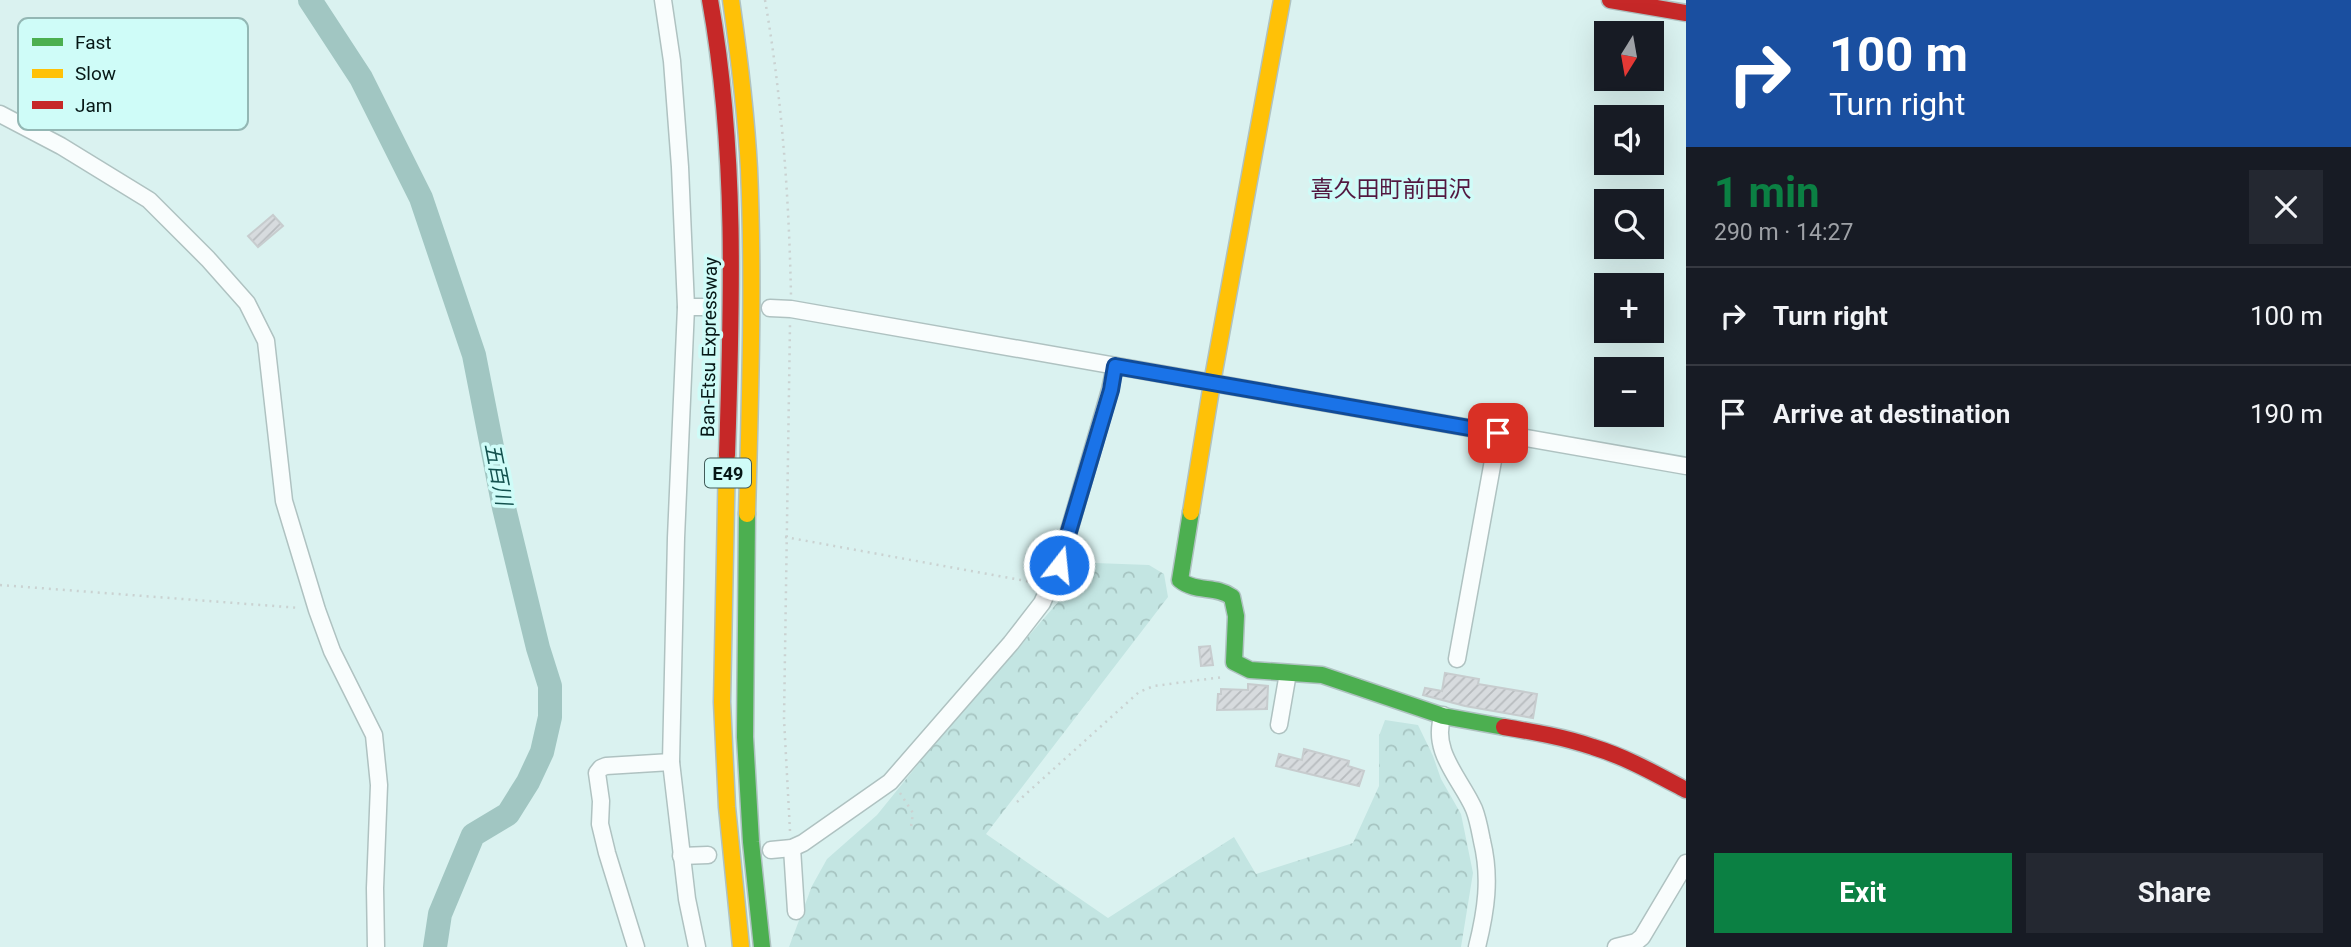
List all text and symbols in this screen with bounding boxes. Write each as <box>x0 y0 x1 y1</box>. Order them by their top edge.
legend <box>18 18 248 130</box>
north arrow <box>1594 21 1664 91</box>
map controls <box>1594 21 1664 427</box>
text: 100 m <box>1829 26 1968 83</box>
icon: right <box>1714 28 1805 119</box>
text: Fast <box>75 31 112 54</box>
text: Slow <box>75 62 116 85</box>
text: Turn right <box>1829 85 1965 123</box>
text: Jam <box>75 94 112 117</box>
button: sound <box>1594 105 1664 175</box>
text: 1 min <box>1714 168 1820 217</box>
button: close <box>2249 170 2323 244</box>
district label: 喜久田町前田沢 <box>1311 176 1472 203</box>
button: search <box>1594 189 1664 259</box>
text: 290 m · 14:27 <box>1714 219 1853 246</box>
street label: Ban-Etsu Expressway <box>696 257 722 437</box>
button: + <box>1594 273 1664 343</box>
icon: right <box>1714 297 1752 335</box>
text: Turn right <box>1773 301 1888 331</box>
text: 100 m <box>2250 301 2323 331</box>
button: − <box>1594 357 1664 427</box>
icon: arrive <box>1714 395 1752 433</box>
text: Arrive at destination <box>1773 399 2010 429</box>
text: 190 m <box>2250 399 2323 429</box>
pin <box>1468 403 1528 463</box>
icon: arrive <box>1479 414 1517 452</box>
water label: 五百川 <box>480 441 516 509</box>
road number: E49 <box>705 458 751 488</box>
position arrow <box>1022 528 1096 602</box>
button: Exit <box>1714 853 2012 933</box>
button: Share <box>2026 853 2323 933</box>

